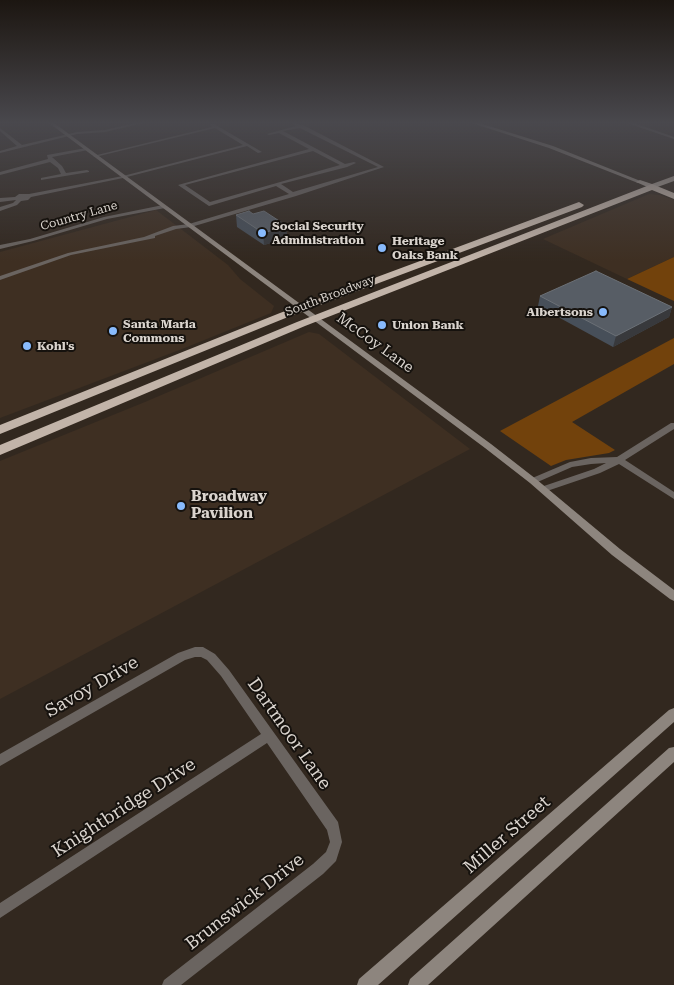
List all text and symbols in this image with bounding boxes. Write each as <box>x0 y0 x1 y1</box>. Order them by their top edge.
street label: Country Lane <box>39 198 119 234</box>
place label: Social Security Administration <box>272 219 364 247</box>
marker: Social Security Administration <box>256 227 268 239</box>
place label: Heritage Oaks Bank <box>392 234 458 262</box>
marker: Heritage Oaks Bank <box>376 242 388 254</box>
street label: South Broadway <box>283 272 377 320</box>
place label: Albertsons <box>527 305 593 319</box>
marker: Albertsons <box>597 306 609 318</box>
street label: McCoy Lane <box>333 309 417 377</box>
place label: Santa Maria Commons <box>123 317 196 345</box>
place label: Union Bank <box>392 318 464 332</box>
marker: Union Bank <box>376 319 388 331</box>
marker: Santa Maria Commons <box>107 325 119 337</box>
place label: Kohl's <box>37 339 74 353</box>
marker: Kohl's <box>21 340 33 352</box>
place label: Broadway Pavilion <box>191 488 267 523</box>
marker: Broadway Pavilion <box>175 500 187 512</box>
street label: Savoy Drive <box>42 652 142 722</box>
street label: Dartmoor Lane <box>243 674 335 794</box>
street label: Knightbridge Drive <box>48 754 200 862</box>
street label: Miller Street <box>459 792 555 878</box>
street label: Brunswick Drive <box>181 849 309 955</box>

